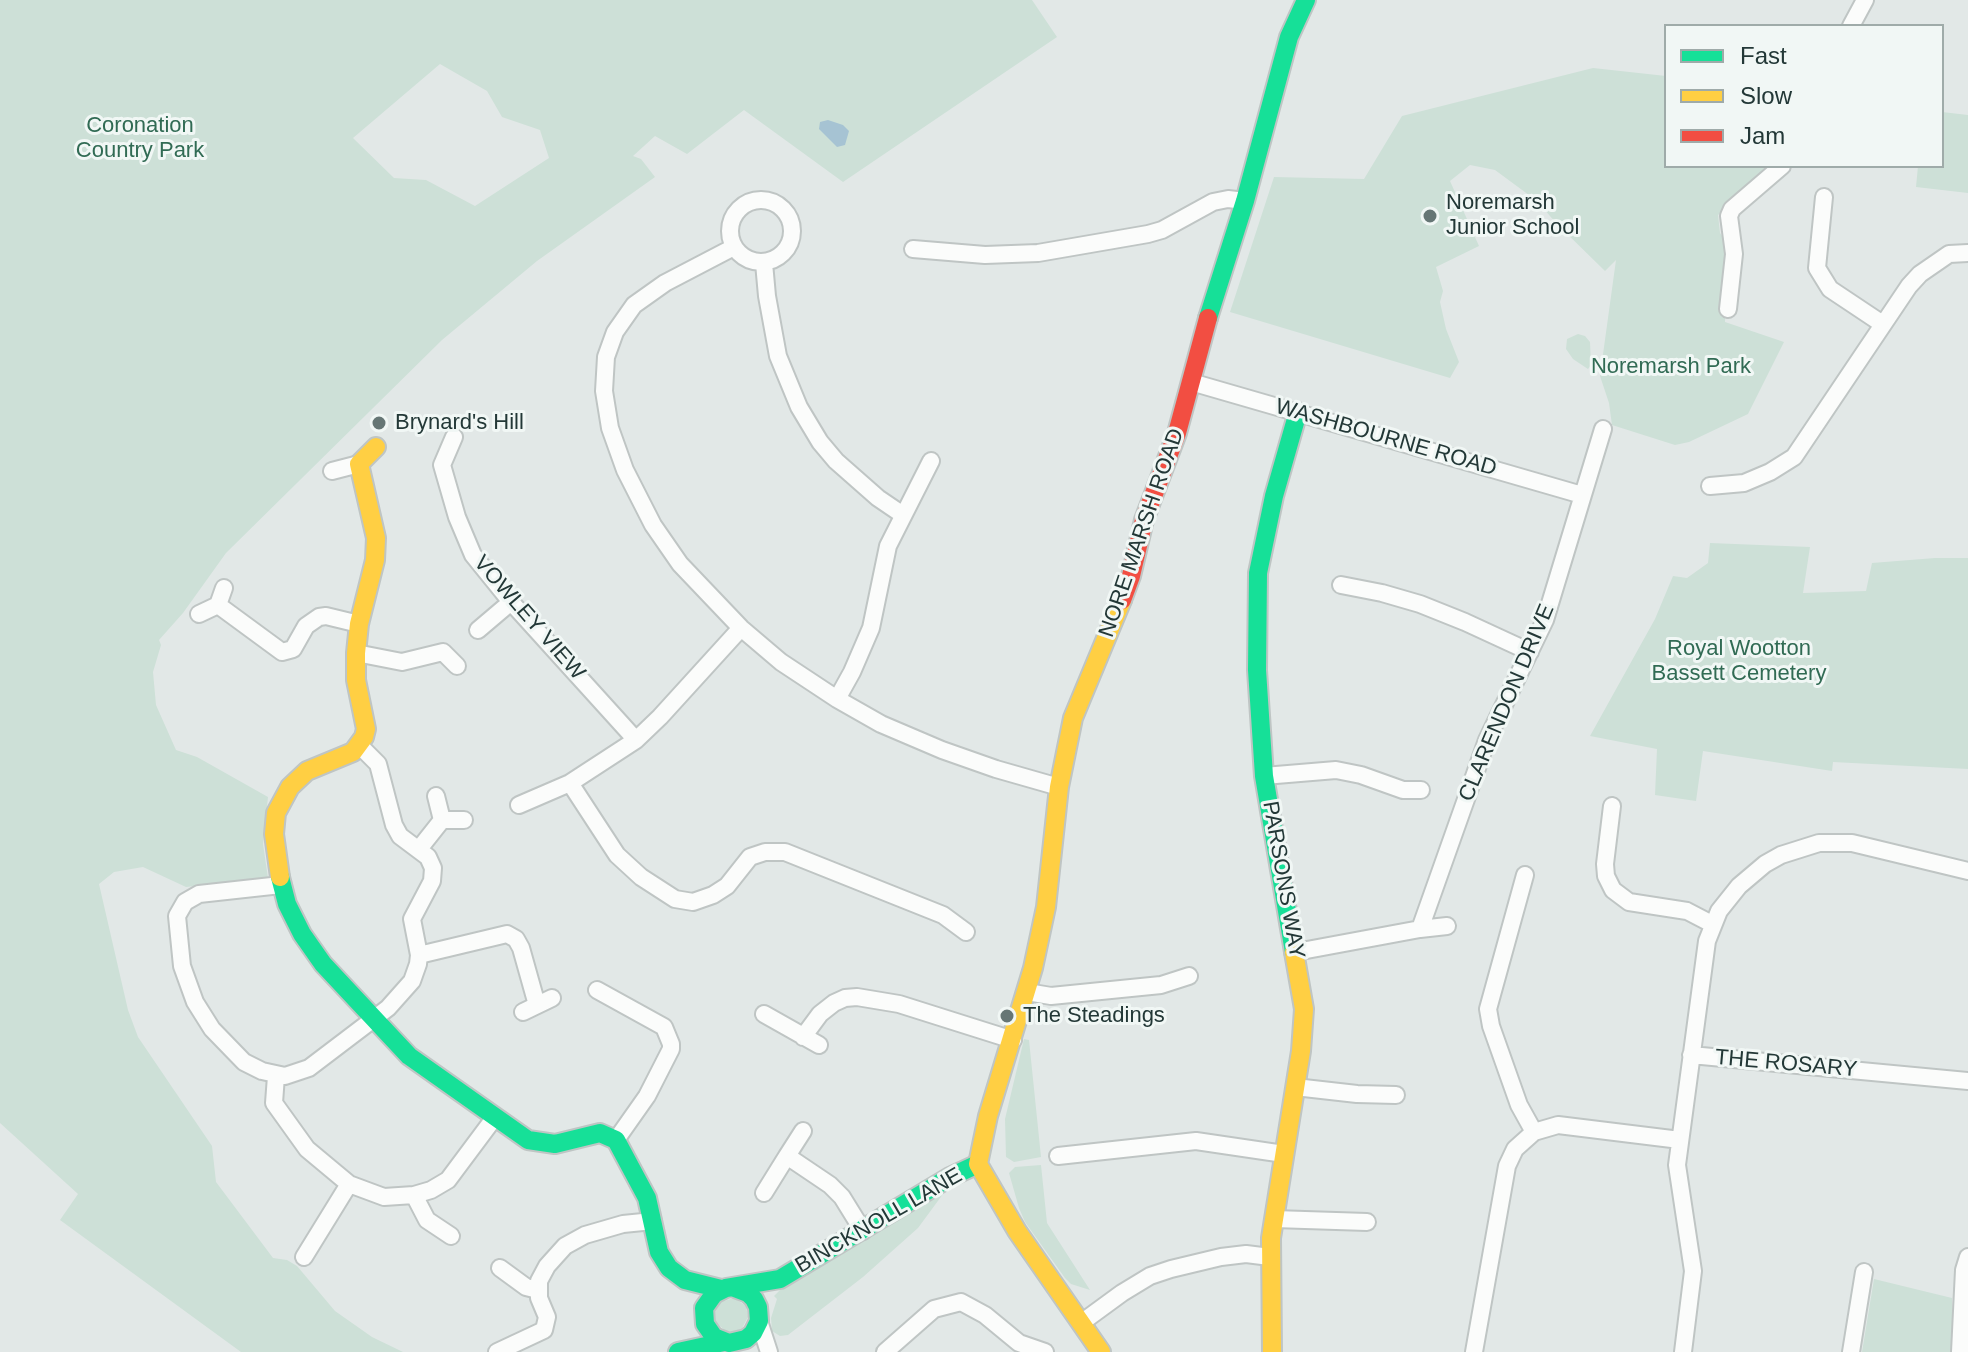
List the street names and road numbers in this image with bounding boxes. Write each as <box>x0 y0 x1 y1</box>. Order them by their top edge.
street label: WASHBOURNE ROAD <box>1272 394 1500 482</box>
street label: NORE MARSH ROAD <box>1094 425 1190 641</box>
street label: VOWLEY VIEW <box>468 550 590 686</box>
street label: CLARENDON DRIVE <box>1454 601 1560 805</box>
street label: PARSONS WAY <box>1256 799 1310 961</box>
street label: THE ROSARY <box>1714 1045 1858 1083</box>
street label: BINCKNOLL LANE <box>791 1162 967 1280</box>

